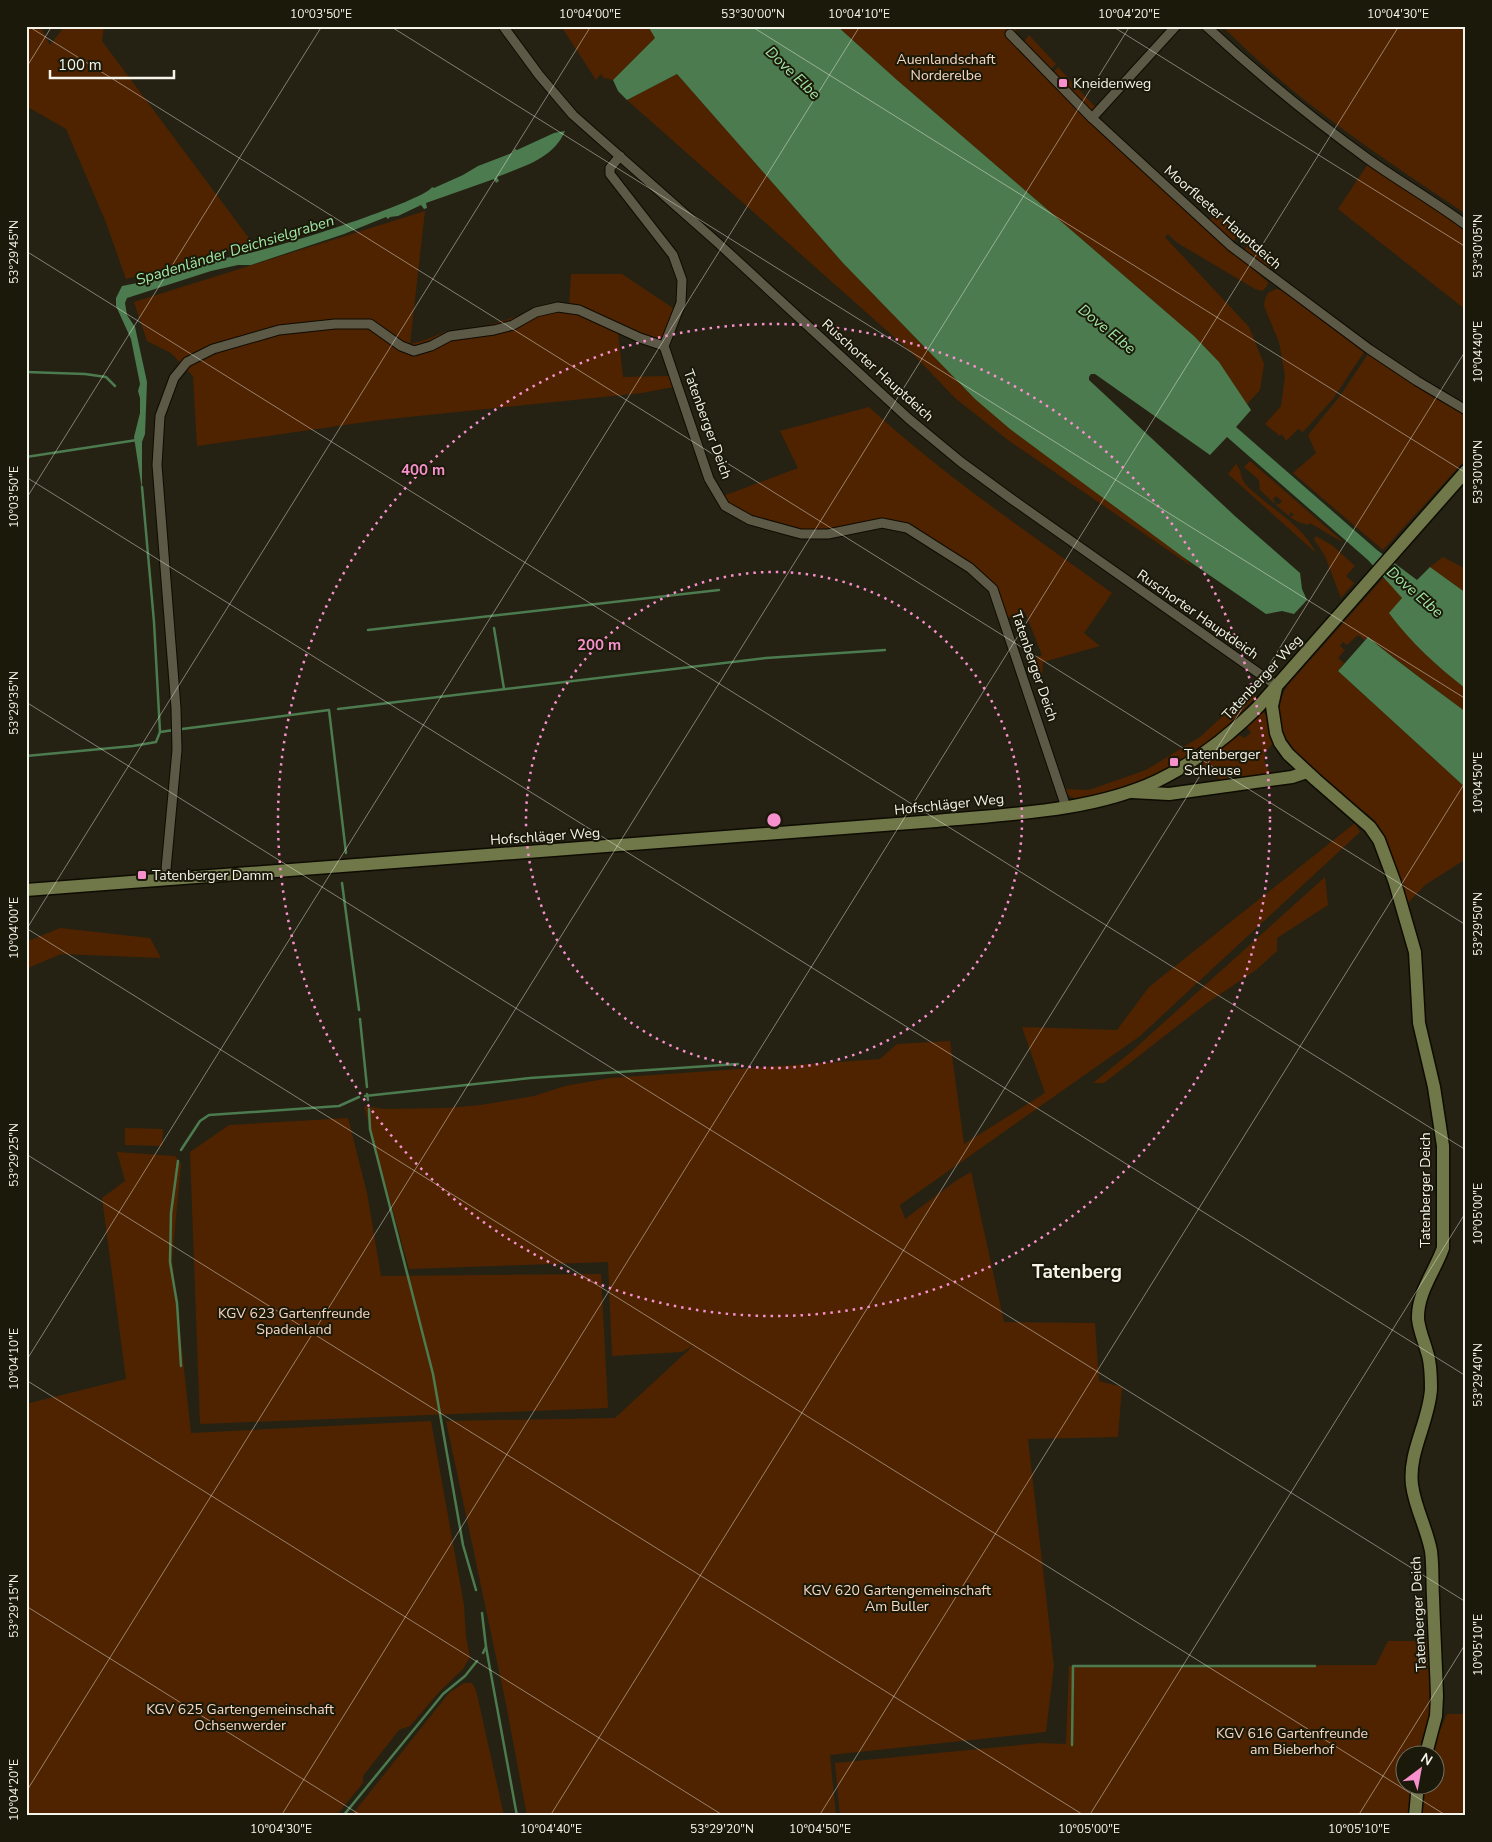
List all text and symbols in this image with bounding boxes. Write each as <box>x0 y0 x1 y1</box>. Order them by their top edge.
text: 10°03'50"E <box>290 6 352 22</box>
text: 10°04'00"E <box>559 6 621 22</box>
text: 53°30'00"N <box>721 6 785 22</box>
text: 10°04'10"E <box>828 6 890 22</box>
text: 10°04'20"E <box>1098 6 1160 22</box>
text: 10°04'30"E <box>1367 6 1429 22</box>
water label: Dove Elbe <box>761 42 825 104</box>
scale bar <box>50 48 174 80</box>
park label: Auenlandschaft Norderelbe <box>897 50 996 85</box>
text: 100 m <box>58 55 102 75</box>
place label: Kneidenweg <box>1073 74 1151 93</box>
marker: Kneidenweg <box>1057 77 1069 89</box>
street label: Moorfleeter Hauptdeich <box>1160 161 1285 274</box>
water label: Spadenländer Deichsielgraben <box>133 210 337 290</box>
text: 53°30'05"N <box>1470 214 1486 278</box>
text: 53°29'45"N <box>6 220 22 284</box>
water label: Dove Elbe <box>1074 300 1140 358</box>
street label: Ruschorter Hauptdeich <box>818 315 938 426</box>
text: 10°04'40"E <box>1470 321 1486 383</box>
street label: Tatenberger Deich <box>679 367 736 482</box>
text: 53°30'00"N <box>1470 440 1486 504</box>
text: 400 m <box>401 460 445 480</box>
text: 10°03'50"E <box>6 466 22 528</box>
water label: Dove Elbe <box>1383 562 1448 622</box>
street label: Ruschorter Hauptdeich <box>1133 565 1262 664</box>
street label: Tatenberger Deich <box>1007 609 1062 724</box>
street label: Tatenberger Weg <box>1218 631 1307 724</box>
text: 200 m <box>577 635 621 655</box>
text: 53°29'35"N <box>6 671 22 735</box>
place label: Tatenberger Schleuse <box>1184 745 1260 780</box>
text: 10°04'50"E <box>1470 752 1486 814</box>
marker: Tatenberger Schleuse <box>1168 756 1180 768</box>
street label: Hofschläger Weg <box>893 789 1005 820</box>
centre of rings <box>765 811 783 829</box>
street label: Hofschläger Weg <box>489 823 601 850</box>
place label: Tatenberger Damm <box>152 866 274 885</box>
marker: Tatenberger Damm <box>136 869 148 881</box>
text: 53°29'50"N <box>1470 892 1486 956</box>
text: 10°04'00"E <box>6 897 22 959</box>
text: 53°29'25"N <box>6 1123 22 1187</box>
street label: Tatenberger Deich <box>1416 1132 1435 1248</box>
text: 10°05'00"E <box>1470 1183 1486 1245</box>
district label: Tatenberg <box>1032 1259 1122 1285</box>
park label: KGV 623 Gartenfreunde Spadenland <box>218 1304 370 1339</box>
text: 10°04'10"E <box>6 1328 22 1390</box>
text: 53°29'40"N <box>1470 1343 1486 1407</box>
street label: Tatenberger Deich <box>1406 1556 1431 1672</box>
text: 53°29'15"N <box>6 1574 22 1638</box>
park label: KGV 620 Gartengemeinschaft Am Buller <box>803 1581 991 1616</box>
text: 10°05'10"E <box>1470 1614 1486 1676</box>
park label: KGV 625 Gartengemeinschaft Ochsenwerder <box>146 1700 334 1735</box>
park label: KGV 616 Gartenfreunde am Bieberhof <box>1216 1724 1368 1759</box>
north arrow <box>1394 1744 1444 1794</box>
text: N <box>1417 1749 1436 1770</box>
text: 10°04'20"E <box>6 1759 22 1821</box>
text: 10°04'30"E <box>250 1821 312 1837</box>
text: 10°04'40"E <box>520 1821 582 1837</box>
text: 53°29'20"N <box>690 1821 754 1837</box>
text: 10°04'50"E <box>789 1821 851 1837</box>
text: 10°05'00"E <box>1058 1821 1120 1837</box>
text: 10°05'10"E <box>1328 1821 1390 1837</box>

